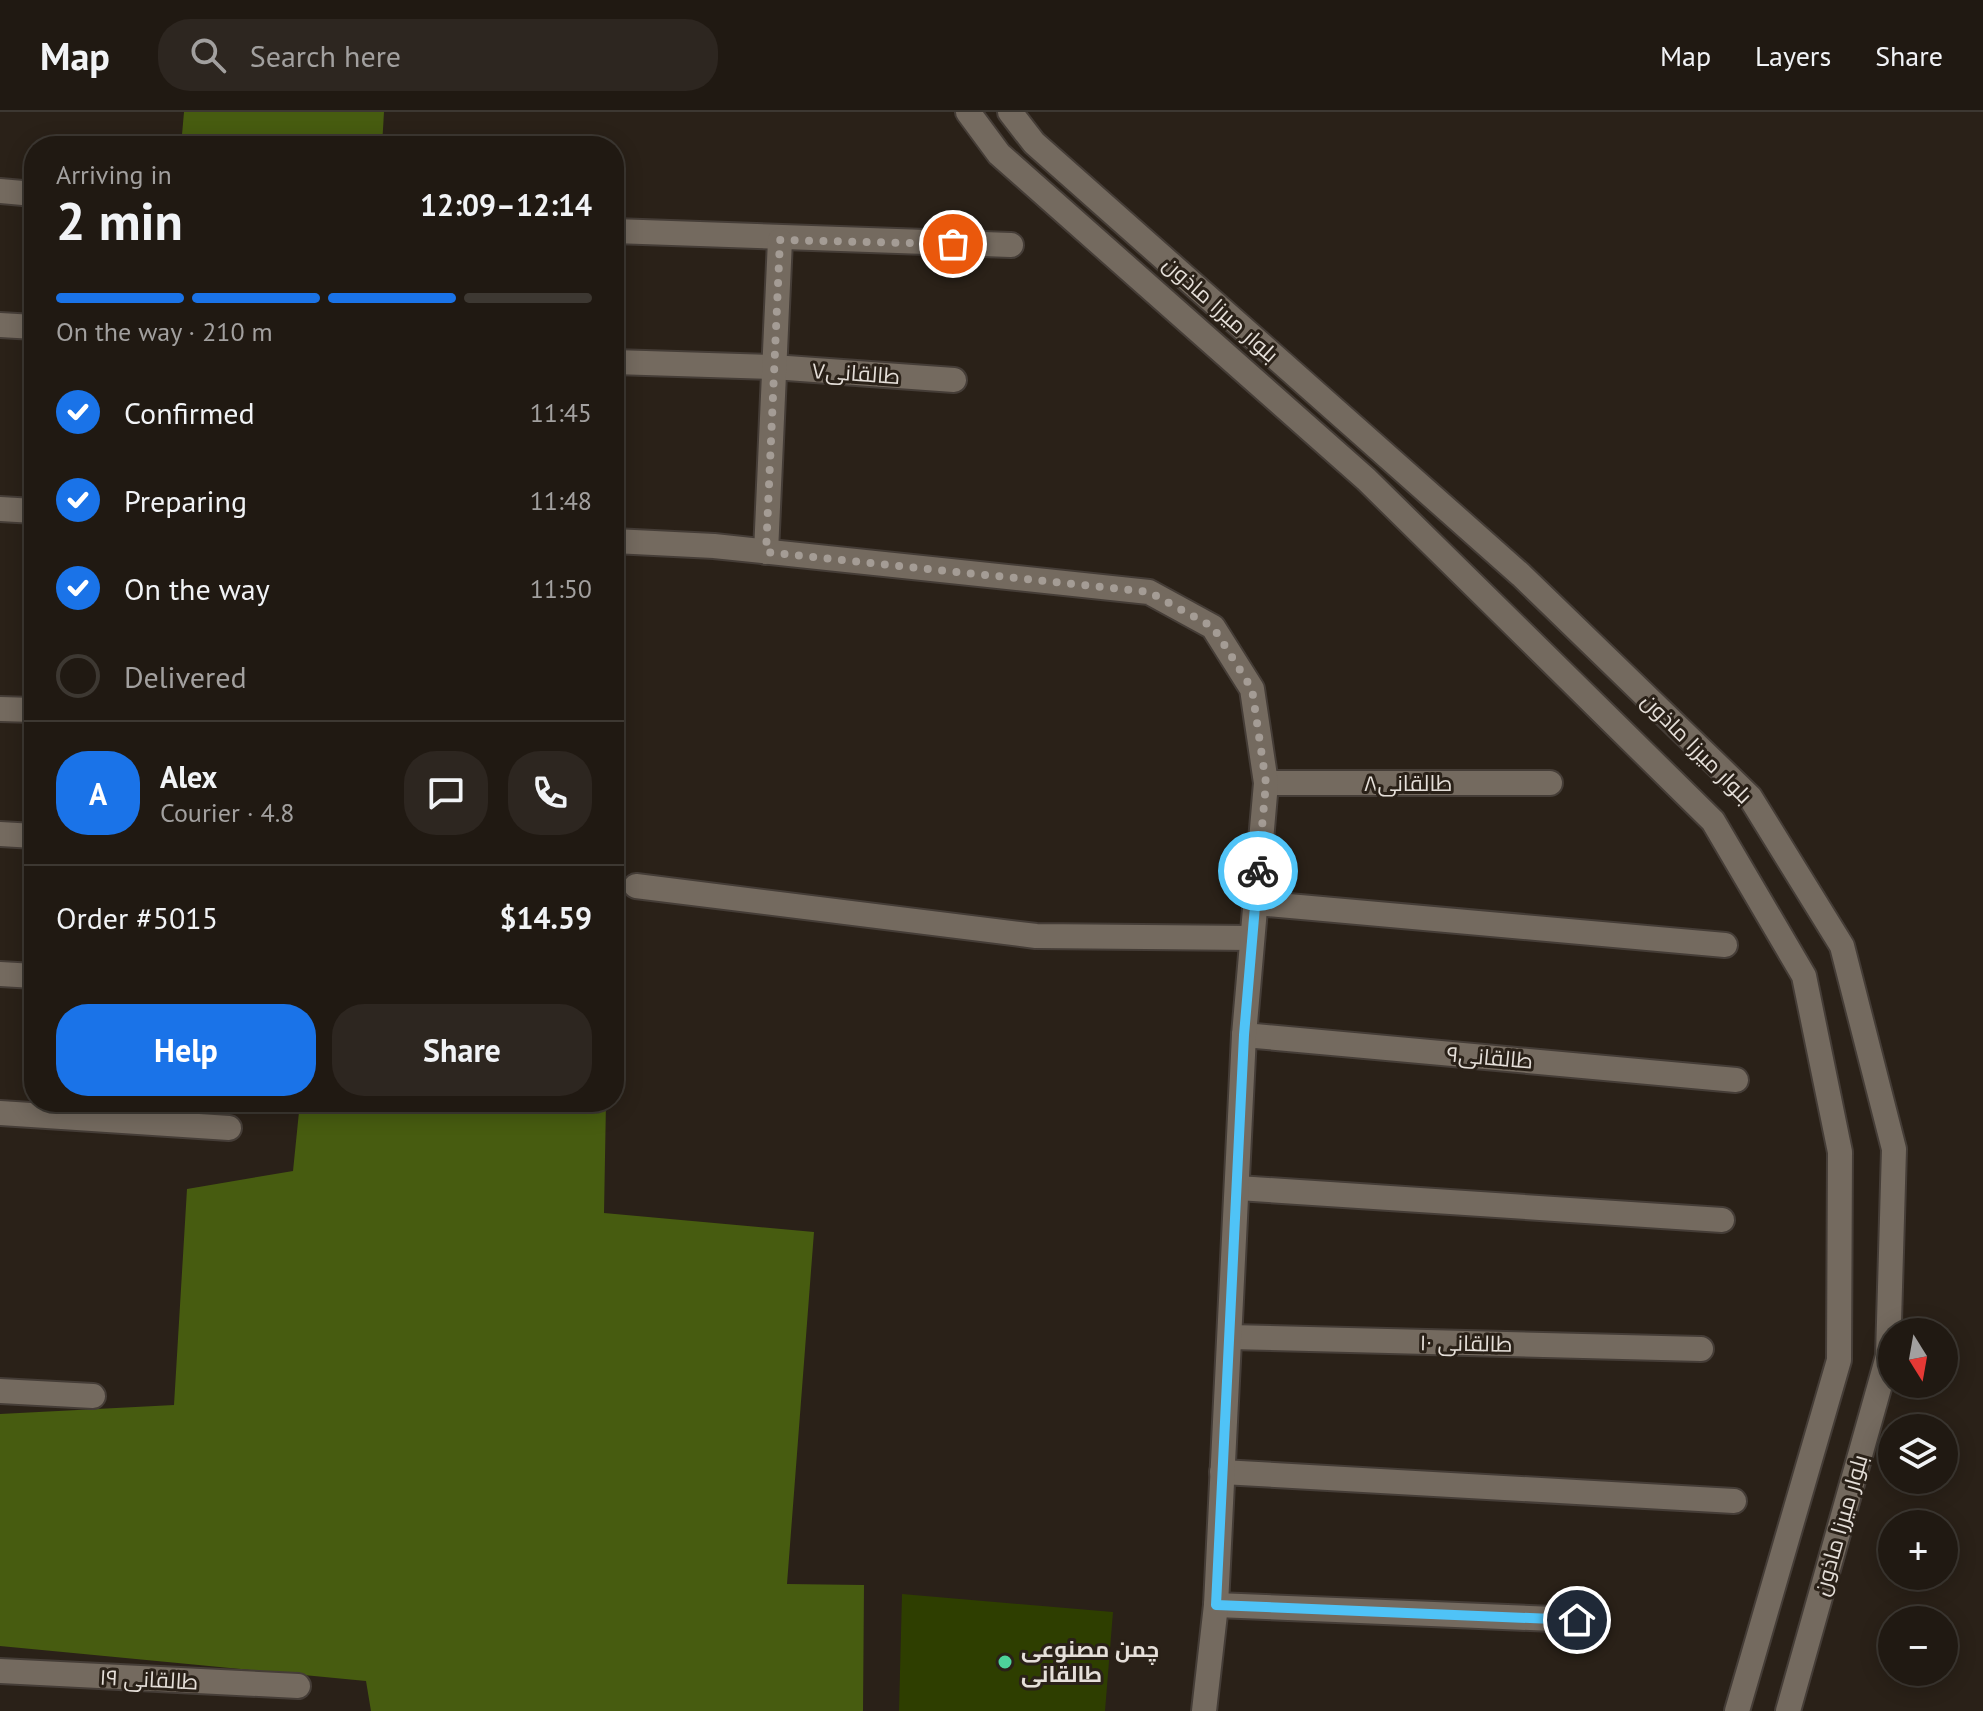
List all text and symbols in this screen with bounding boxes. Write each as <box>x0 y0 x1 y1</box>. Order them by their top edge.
search box <box>158 19 718 91</box>
text: Map <box>40 31 110 80</box>
icon: search <box>186 33 230 77</box>
text: Search here <box>250 36 401 75</box>
text: Map <box>1660 37 1711 74</box>
text: Layers <box>1755 37 1831 74</box>
text: Share <box>1875 37 1943 74</box>
text: Arriving in <box>56 158 172 191</box>
text: 12:09–12:14 <box>420 185 592 224</box>
text: 2 min <box>56 187 183 254</box>
pin <box>919 210 987 278</box>
icon: bag <box>931 222 975 266</box>
street label: بلوار میرزا ماذون <box>1158 250 1284 368</box>
text: On the way · 210 m <box>56 315 273 348</box>
street label: طالقانی۷ <box>811 356 901 390</box>
icon: check <box>56 390 100 434</box>
text: Confirmed <box>124 393 255 432</box>
text: 11:45 <box>530 396 592 429</box>
icon: check <box>56 478 100 522</box>
text: Preparing <box>124 481 247 520</box>
text: 11:48 <box>530 484 592 517</box>
icon: check <box>56 566 100 610</box>
text: On the way <box>124 569 270 608</box>
text: 11:50 <box>530 572 592 605</box>
text: Delivered <box>124 657 247 696</box>
street label: بلوار میرزا ماذون <box>1636 687 1758 809</box>
button: chat <box>404 751 488 835</box>
button: phone <box>508 751 592 835</box>
text: Alex <box>160 757 217 796</box>
street label: طالقانی۸ <box>1364 769 1452 797</box>
text: A <box>89 774 107 813</box>
text: Courier · 4.8 <box>160 796 294 829</box>
courier <box>1218 831 1298 911</box>
icon: bike <box>1236 849 1280 893</box>
text: Order #5015 <box>56 898 218 937</box>
text: $14.59 <box>500 898 592 937</box>
button: Help <box>56 1004 316 1096</box>
button: Share <box>332 1004 592 1096</box>
street label: طالقانی۹ <box>1446 1039 1534 1075</box>
north arrow <box>1878 1318 1958 1398</box>
map controls <box>1878 1318 1958 1686</box>
street label: طالقانی ۱۰ <box>1419 1328 1513 1358</box>
button: layers <box>1878 1414 1958 1494</box>
street label: بلوار میرزا ماذون <box>1806 1451 1874 1599</box>
button: + <box>1878 1510 1958 1590</box>
pin <box>1543 1586 1611 1654</box>
icon: home <box>1555 1598 1599 1642</box>
button: − <box>1878 1606 1958 1686</box>
place label: چمن مصنوعی طالقانی <box>1021 1635 1159 1688</box>
marker: چمن مصنوعی طالقانی <box>996 1653 1014 1671</box>
street label: طالقانی ۱۹ <box>99 1662 199 1696</box>

